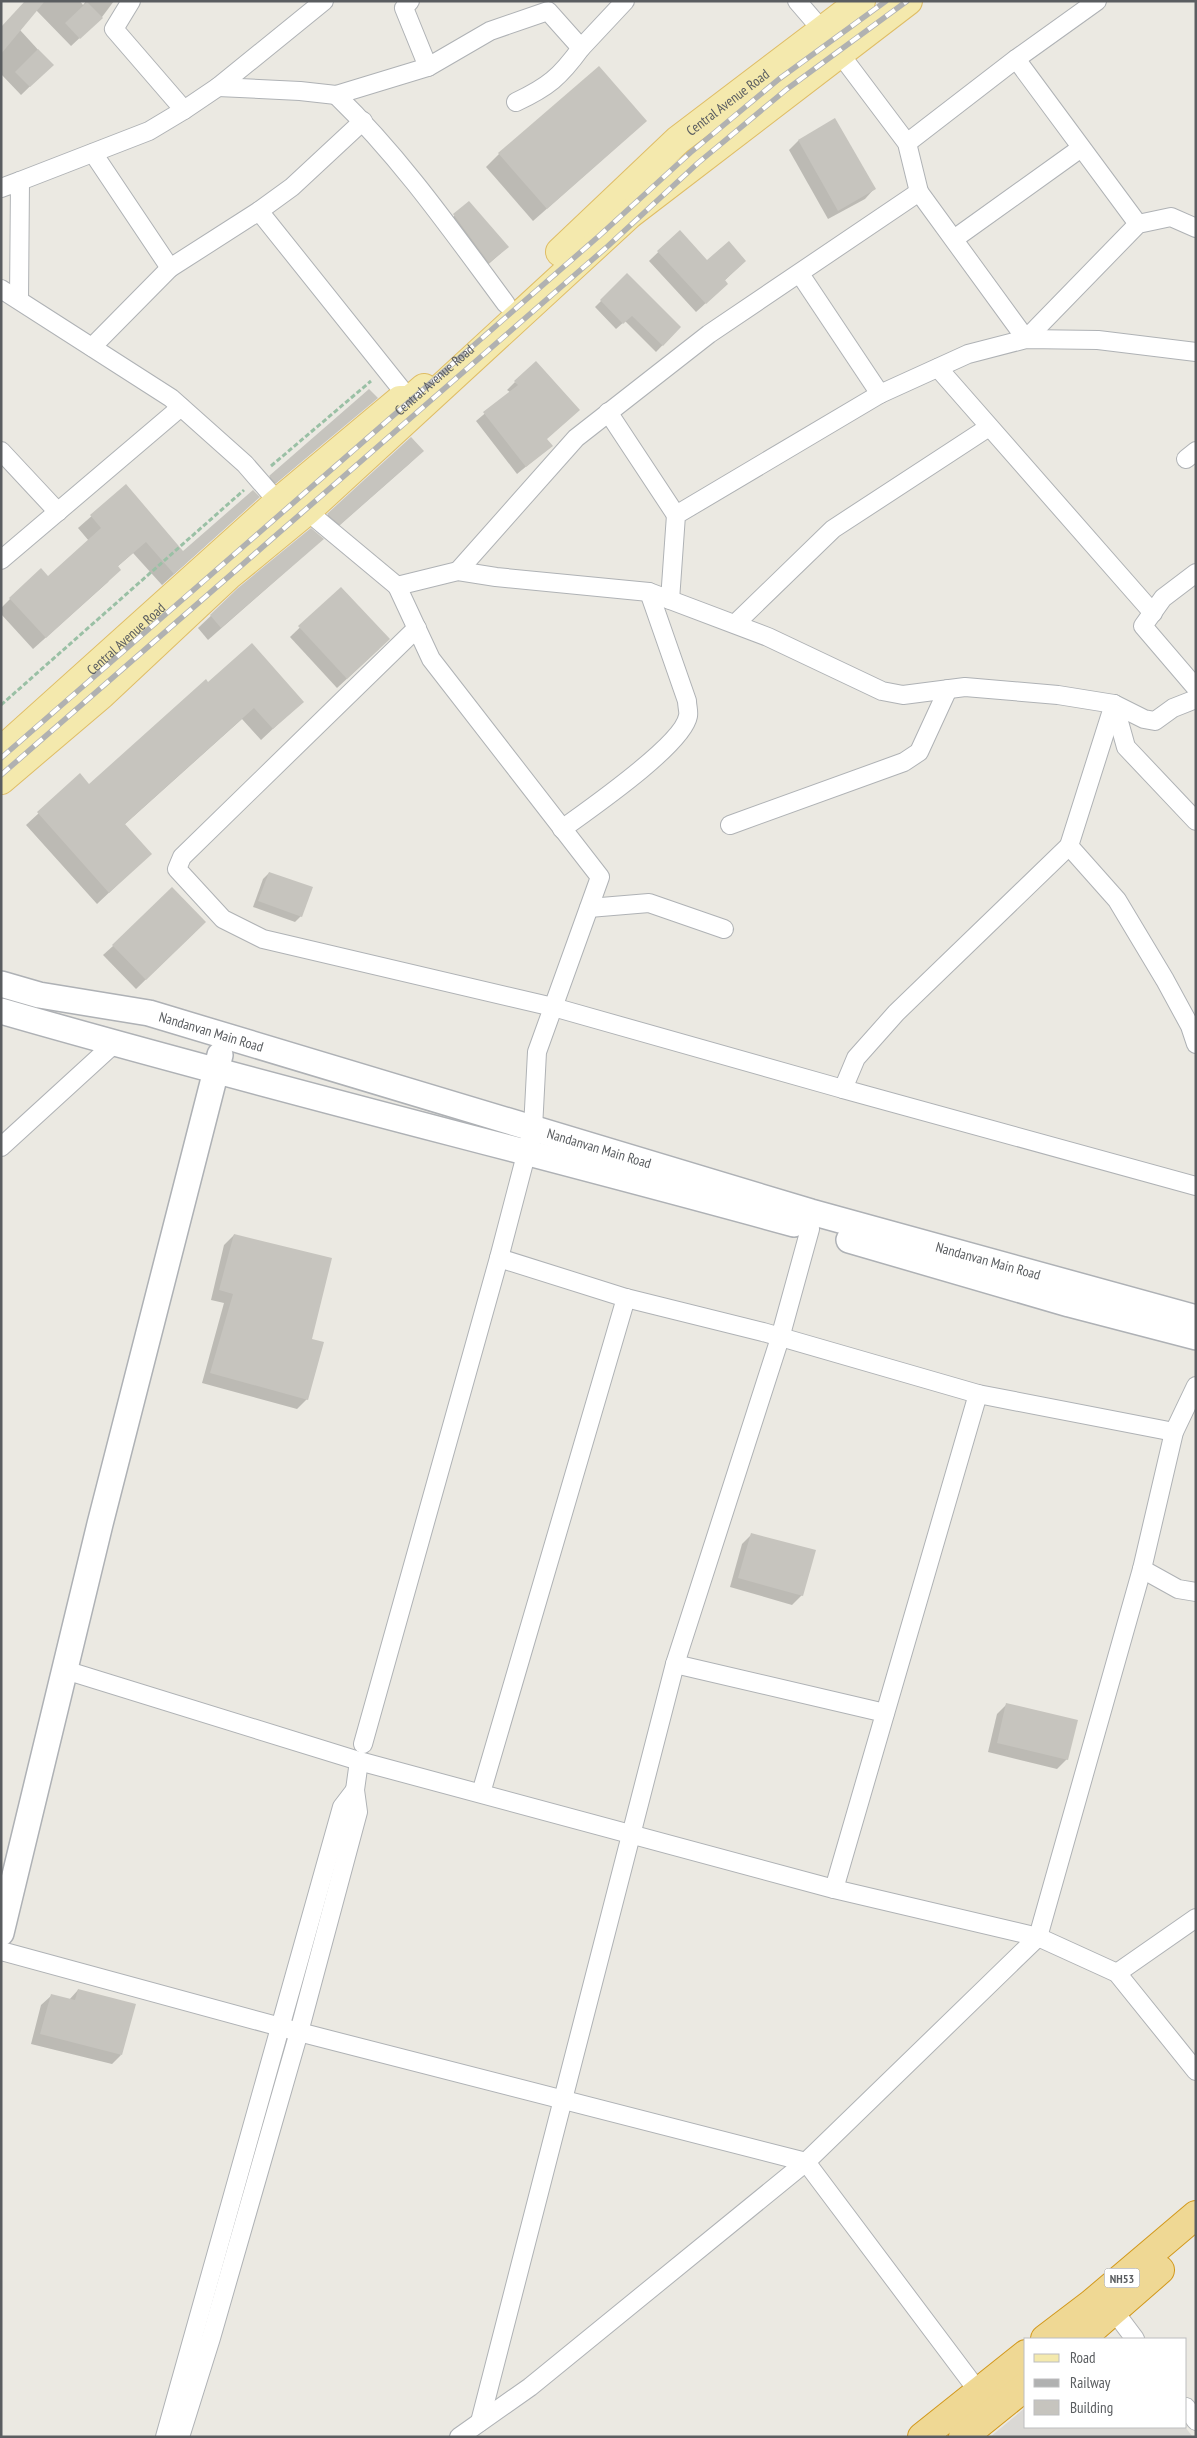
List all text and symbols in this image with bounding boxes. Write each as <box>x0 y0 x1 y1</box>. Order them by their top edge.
street label: Central Avenue Road <box>683 65 773 140</box>
street label: Central Avenue Road <box>391 340 478 419</box>
street label: Central Avenue Road <box>83 599 169 679</box>
street label: Nandanvan Main Road <box>157 1008 266 1056</box>
street label: Nandanvan Main Road <box>545 1124 653 1172</box>
street label: Nandanvan Main Road <box>934 1238 1043 1284</box>
road number: NH53 <box>1104 2268 1140 2288</box>
legend <box>1024 2338 1187 2428</box>
text: Road <box>1070 2348 1096 2367</box>
text: Railway <box>1070 2373 1111 2392</box>
text: Building <box>1070 2398 1113 2417</box>

